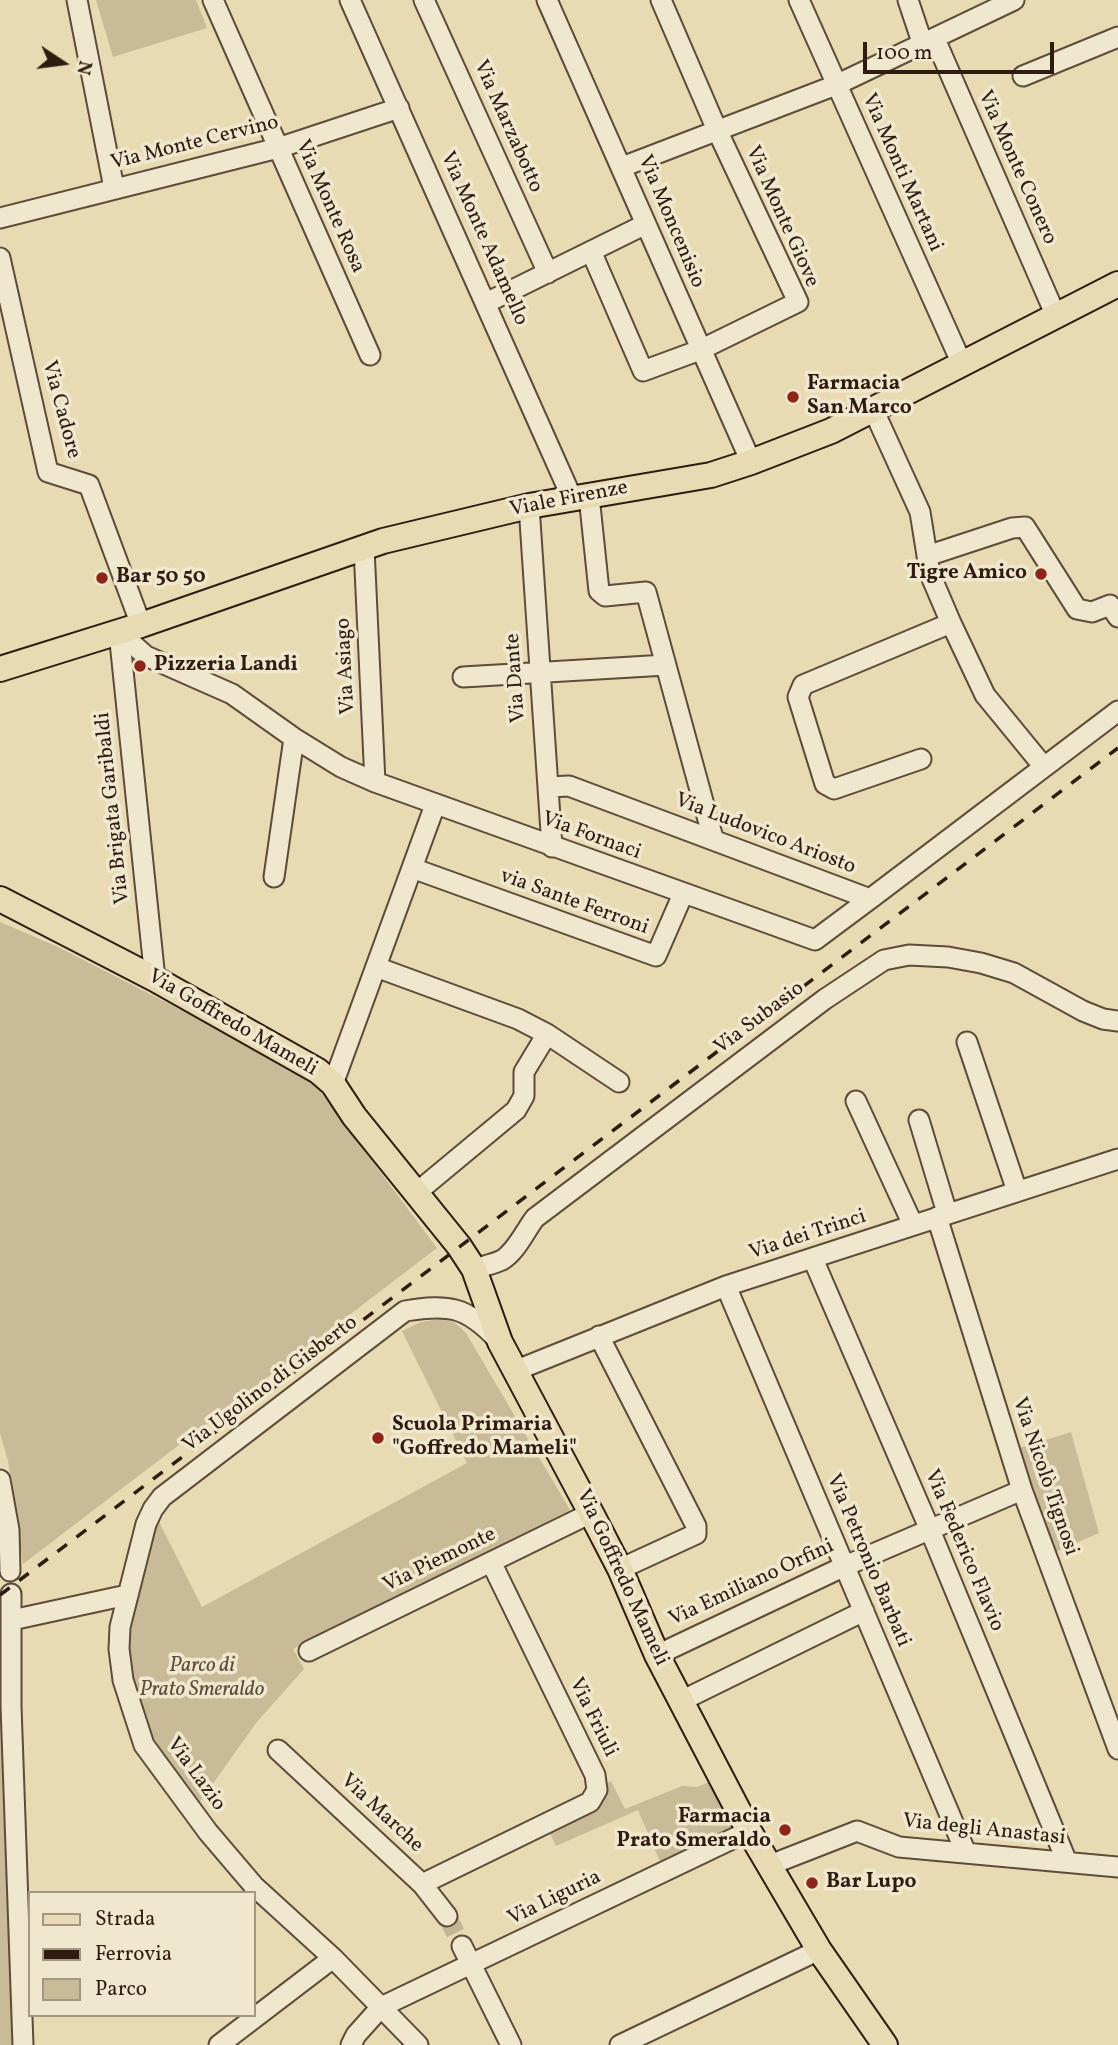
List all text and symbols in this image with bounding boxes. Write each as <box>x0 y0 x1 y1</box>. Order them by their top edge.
north arrow <box>28 28 98 98</box>
scale bar <box>866 28 1057 72</box>
text: 100 m <box>876 39 933 68</box>
street label: Via Marzabotto <box>467 57 547 197</box>
text: N <box>69 58 98 77</box>
street label: Via Monte Conero <box>971 87 1061 249</box>
street label: Via Monti Martani <box>855 90 947 256</box>
street label: Via Monte Cervino <box>108 111 282 177</box>
street label: Via Monte Rosa <box>288 137 370 277</box>
street label: Via Monte Giove <box>739 142 823 292</box>
street label: Via Monte Adamello <box>433 148 533 330</box>
street label: Via Moncenisio <box>631 152 709 292</box>
street label: Via Cadore <box>35 358 85 462</box>
place label: Farmacia San Marco <box>807 372 912 422</box>
marker: Farmacia San Marco <box>785 389 801 405</box>
street label: Viale Firenze <box>508 476 630 524</box>
place label: Tigre Amico <box>906 561 1027 587</box>
place label: Bar 50 50 <box>116 565 206 591</box>
marker: Tigre Amico <box>1033 566 1049 582</box>
marker: Bar 50 50 <box>94 570 110 586</box>
street label: Via Asiago <box>332 617 362 715</box>
street label: Via Dante <box>501 632 533 724</box>
place label: Pizzeria Landi <box>154 653 298 679</box>
marker: Pizzeria Landi <box>132 658 148 674</box>
street label: Via Brigata Garibaldi <box>91 711 137 905</box>
street label: Via Ludovico Ariosto <box>671 789 859 881</box>
street label: Via Fornaci <box>538 807 644 867</box>
street label: via Sante Ferroni <box>496 864 652 942</box>
street label: Via Goffredo Mameli <box>143 965 321 1083</box>
street label: Via Subasio <box>710 977 810 1061</box>
street label: Via dei Trinci <box>746 1205 870 1267</box>
street label: Via Ugolino di Gisberto <box>179 1311 363 1459</box>
street label: Via Nicolò Tignosi <box>1005 1395 1083 1559</box>
place label: Scuola Primaria "Goffredo Mameli" <box>392 1413 577 1463</box>
marker: Scuola Primaria "Goffredo Mameli" <box>370 1430 386 1446</box>
street label: Via Federico Flavio <box>918 1466 1008 1636</box>
street label: Via Petronio Barbati <box>819 1471 915 1651</box>
street label: Via Goffredo Mameli <box>569 1486 673 1670</box>
street label: Via Piemonte <box>380 1523 500 1599</box>
street label: Via Emiliano Orfini <box>666 1535 838 1633</box>
park label: Parco di Prato Smeraldo <box>140 1654 264 1704</box>
street label: Via Friuli <box>562 1674 622 1762</box>
street label: Via Lazio <box>160 1733 230 1817</box>
street label: Via Marche <box>334 1769 428 1859</box>
place label: Farmacia Prato Smeraldo <box>617 1805 771 1855</box>
street label: Via degli Anastasi <box>901 1810 1067 1852</box>
marker: Farmacia Prato Smeraldo <box>777 1822 793 1838</box>
street label: Via Liguria <box>504 1866 606 1932</box>
place label: Bar Lupo <box>826 1870 916 1896</box>
marker: Bar Lupo <box>804 1875 820 1891</box>
legend <box>28 1891 256 2017</box>
text: Strada <box>95 1905 156 1934</box>
text: Ferrovia <box>95 1940 172 1969</box>
text: Parco <box>95 1975 147 2004</box>

